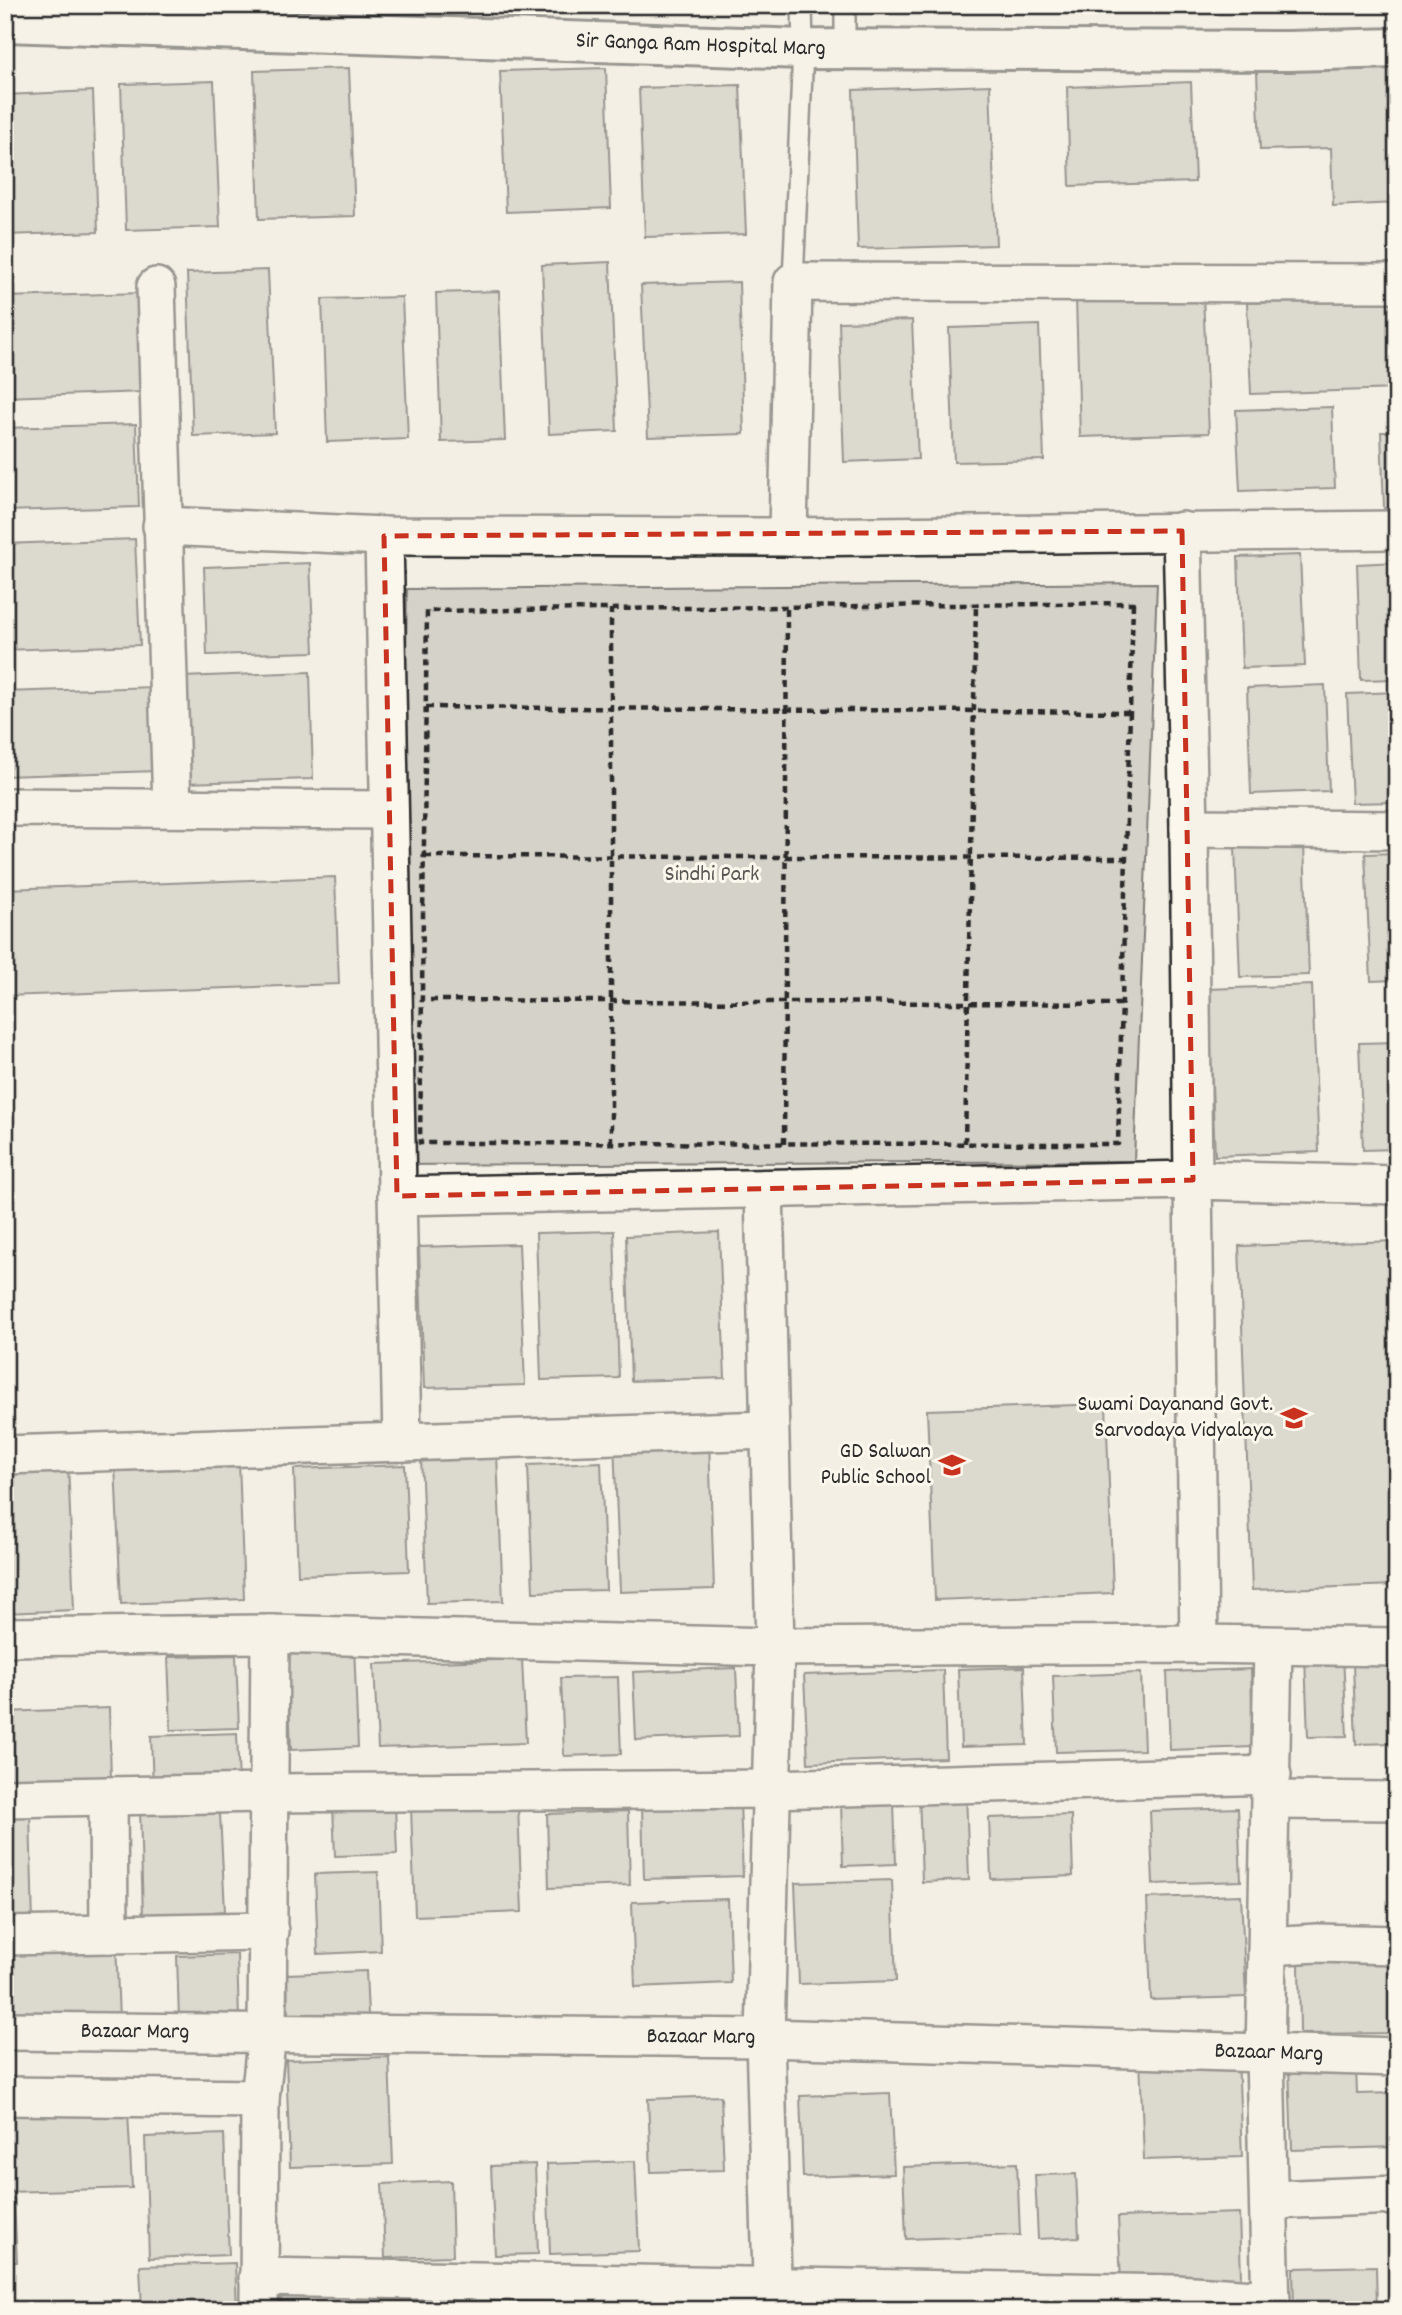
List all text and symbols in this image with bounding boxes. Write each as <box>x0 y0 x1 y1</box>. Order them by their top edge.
street label: Sir Ganga Ram Hospital Marg <box>575 25 826 66</box>
park label: Sindhi Park <box>665 859 759 892</box>
place label: Swami Dayanand Govt. Sarvodaya Vidyalaya <box>1077 1389 1274 1448</box>
school or university icon: Swami Dayanand Govt. Sarvodaya Vidyalaya <box>1279 1403 1309 1433</box>
place label: GD Salwan Public School <box>821 1436 932 1495</box>
school or university icon: GD Salwan Public School <box>937 1450 967 1480</box>
street label: Bazaar Marg <box>80 2015 190 2049</box>
street label: Bazaar Marg <box>646 2020 756 2054</box>
street label: Bazaar Marg <box>1214 2035 1324 2071</box>

